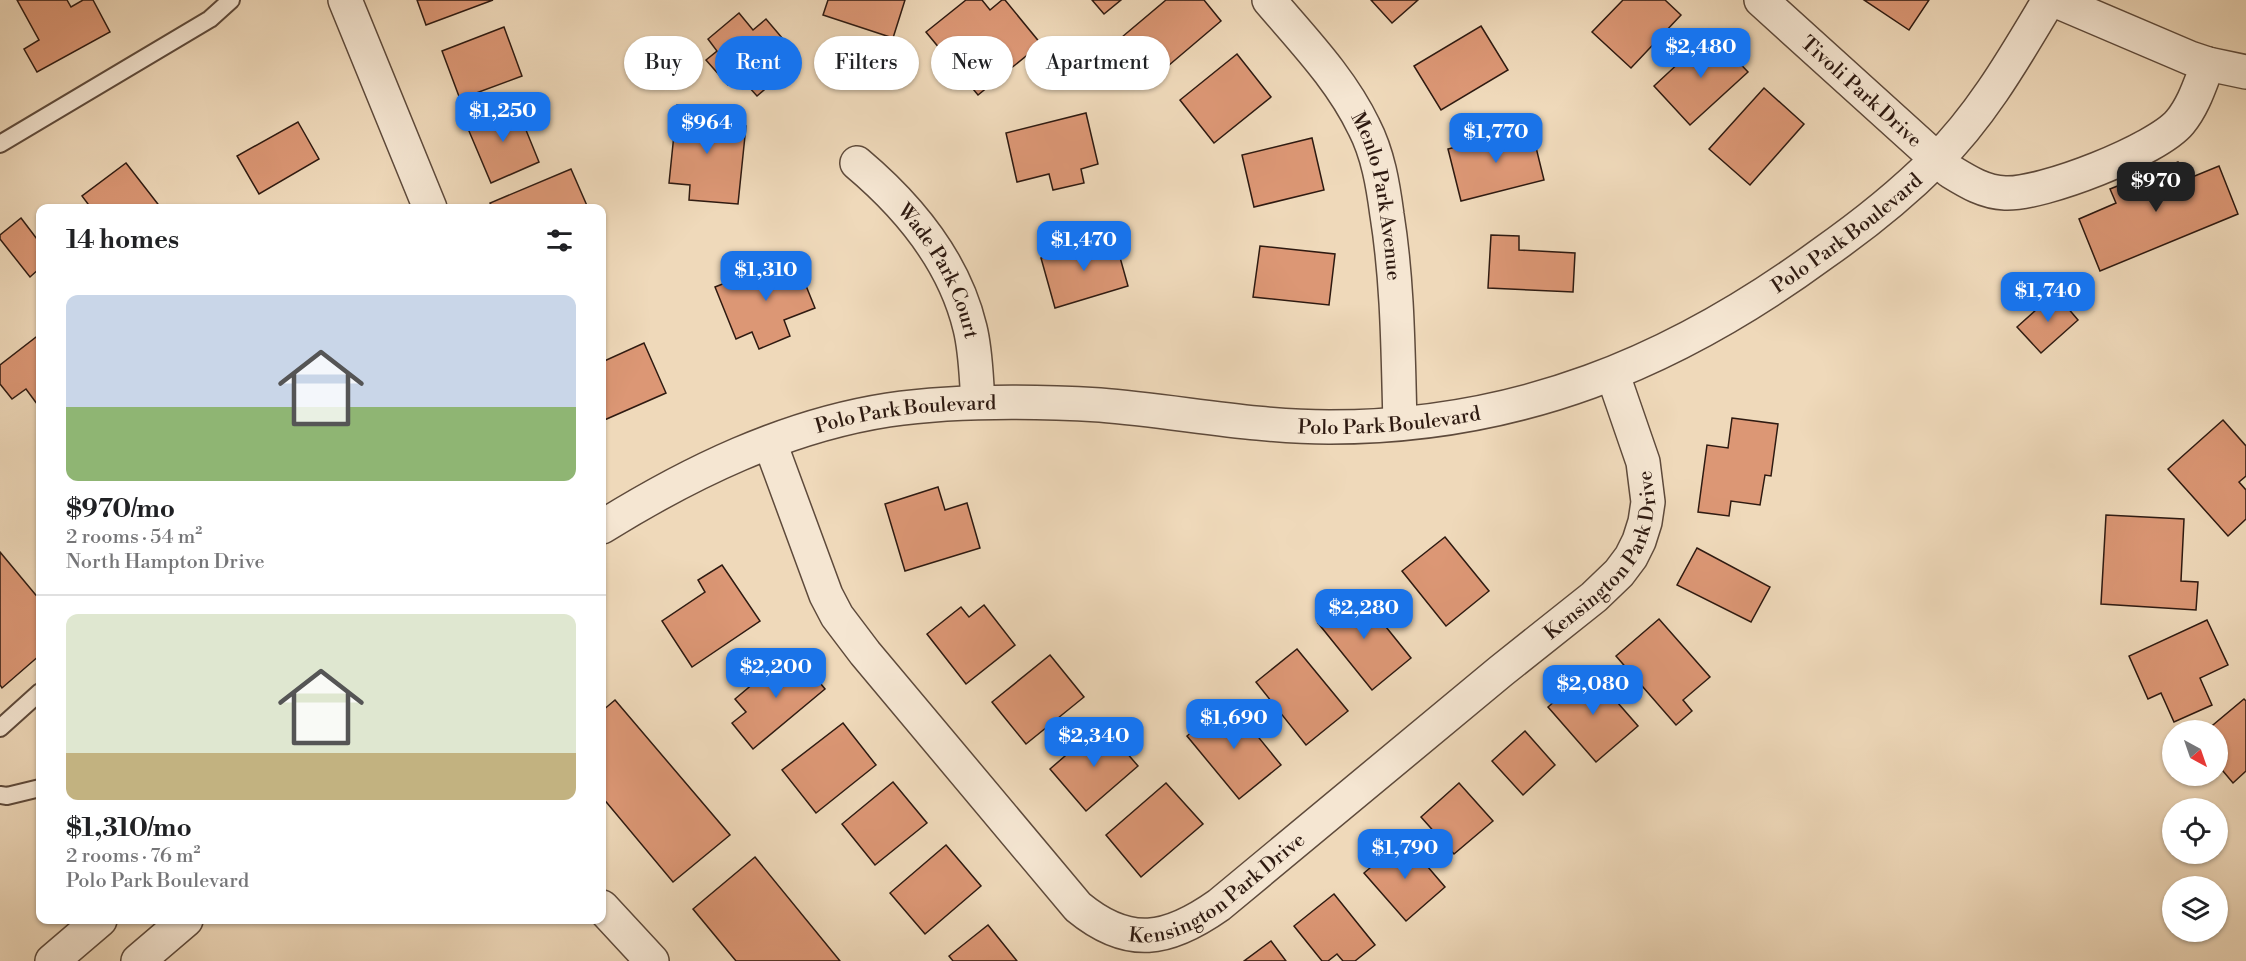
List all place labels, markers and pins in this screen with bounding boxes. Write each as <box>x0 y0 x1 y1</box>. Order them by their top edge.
pin: $2,480 <box>1652 28 1750 79</box>
pin: $1,250 <box>454 92 552 143</box>
pin: $964 <box>671 104 743 155</box>
pin: $1,770 <box>1447 113 1545 164</box>
pin: $970 <box>2120 162 2192 213</box>
pin: $1,470 <box>1035 221 1133 272</box>
pin: $1,310 <box>717 251 815 302</box>
pin: $1,740 <box>1999 272 2097 323</box>
pin: $2,280 <box>1315 589 1413 640</box>
pin: $2,200 <box>727 648 825 699</box>
pin: $2,080 <box>1544 665 1642 716</box>
pin: $1,690 <box>1185 699 1283 750</box>
pin: $2,340 <box>1045 717 1143 768</box>
pin: $1,790 <box>1356 829 1454 880</box>

